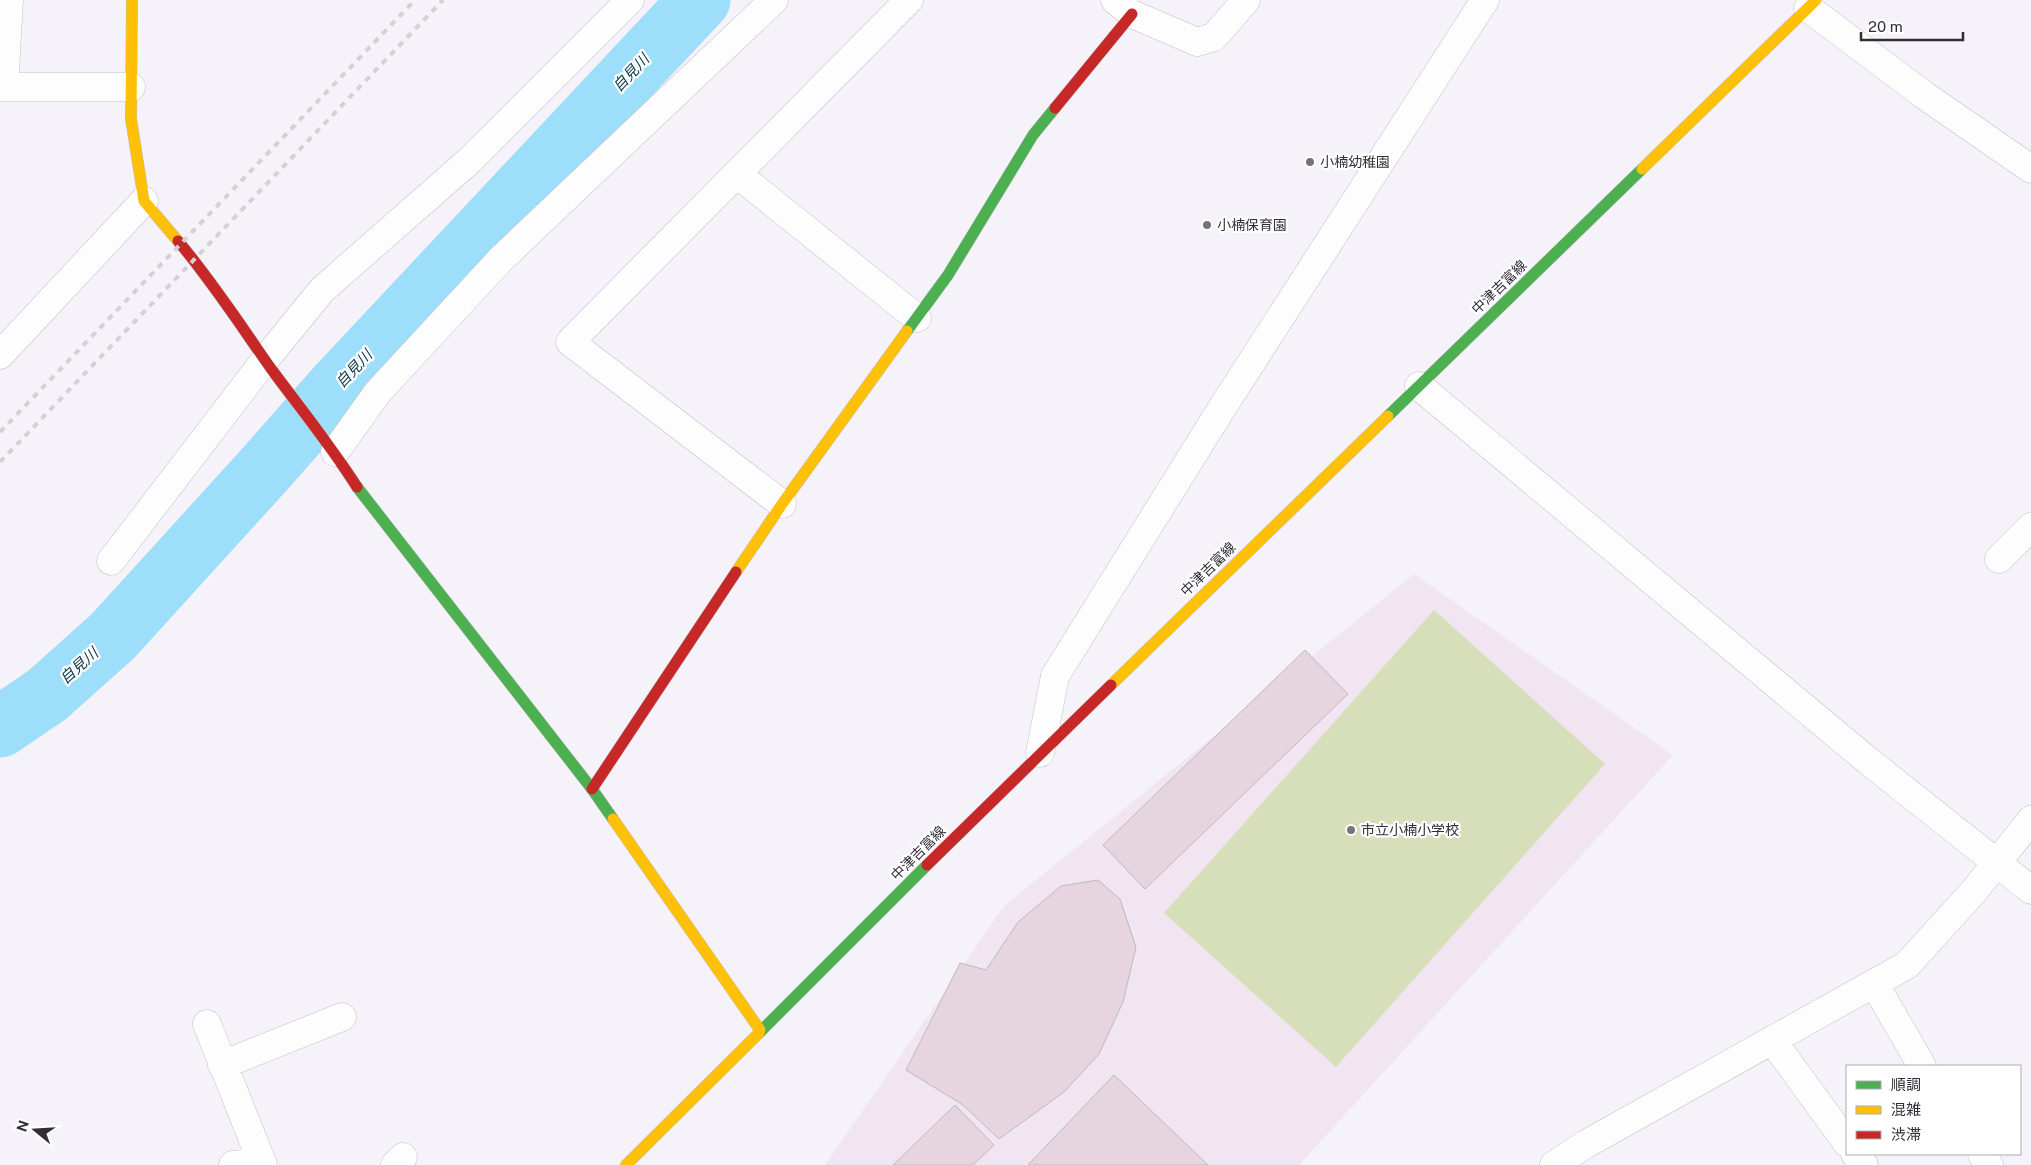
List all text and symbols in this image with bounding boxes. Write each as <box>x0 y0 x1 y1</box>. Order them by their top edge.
scale bar <box>1861 10 1964 42</box>
text: 20 m <box>1868 18 1903 35</box>
water label: 自見川 <box>609 49 654 95</box>
place label: 小楠幼稚園 <box>1320 154 1390 170</box>
marker: 小楠幼稚園 <box>1304 156 1316 168</box>
place label: 小楠保育園 <box>1217 217 1287 233</box>
marker: 小楠保育園 <box>1201 219 1213 231</box>
street label: 中津吉富線 <box>1468 257 1530 317</box>
water label: 自見川 <box>332 345 377 391</box>
street label: 中津吉富線 <box>1177 539 1239 599</box>
water label: 自見川 <box>56 643 103 687</box>
place label: 市立小楠小学校 <box>1361 822 1459 838</box>
street label: 中津吉富線 <box>888 823 948 883</box>
marker: 市立小楠小学校 <box>1345 824 1357 836</box>
legend <box>1846 1065 2021 1155</box>
text: 順調 <box>1891 1076 1921 1093</box>
text: 混雑 <box>1891 1101 1921 1118</box>
north arrow <box>10 1105 60 1155</box>
text: N <box>13 1118 32 1134</box>
text: 渋滞 <box>1891 1126 1921 1143</box>

